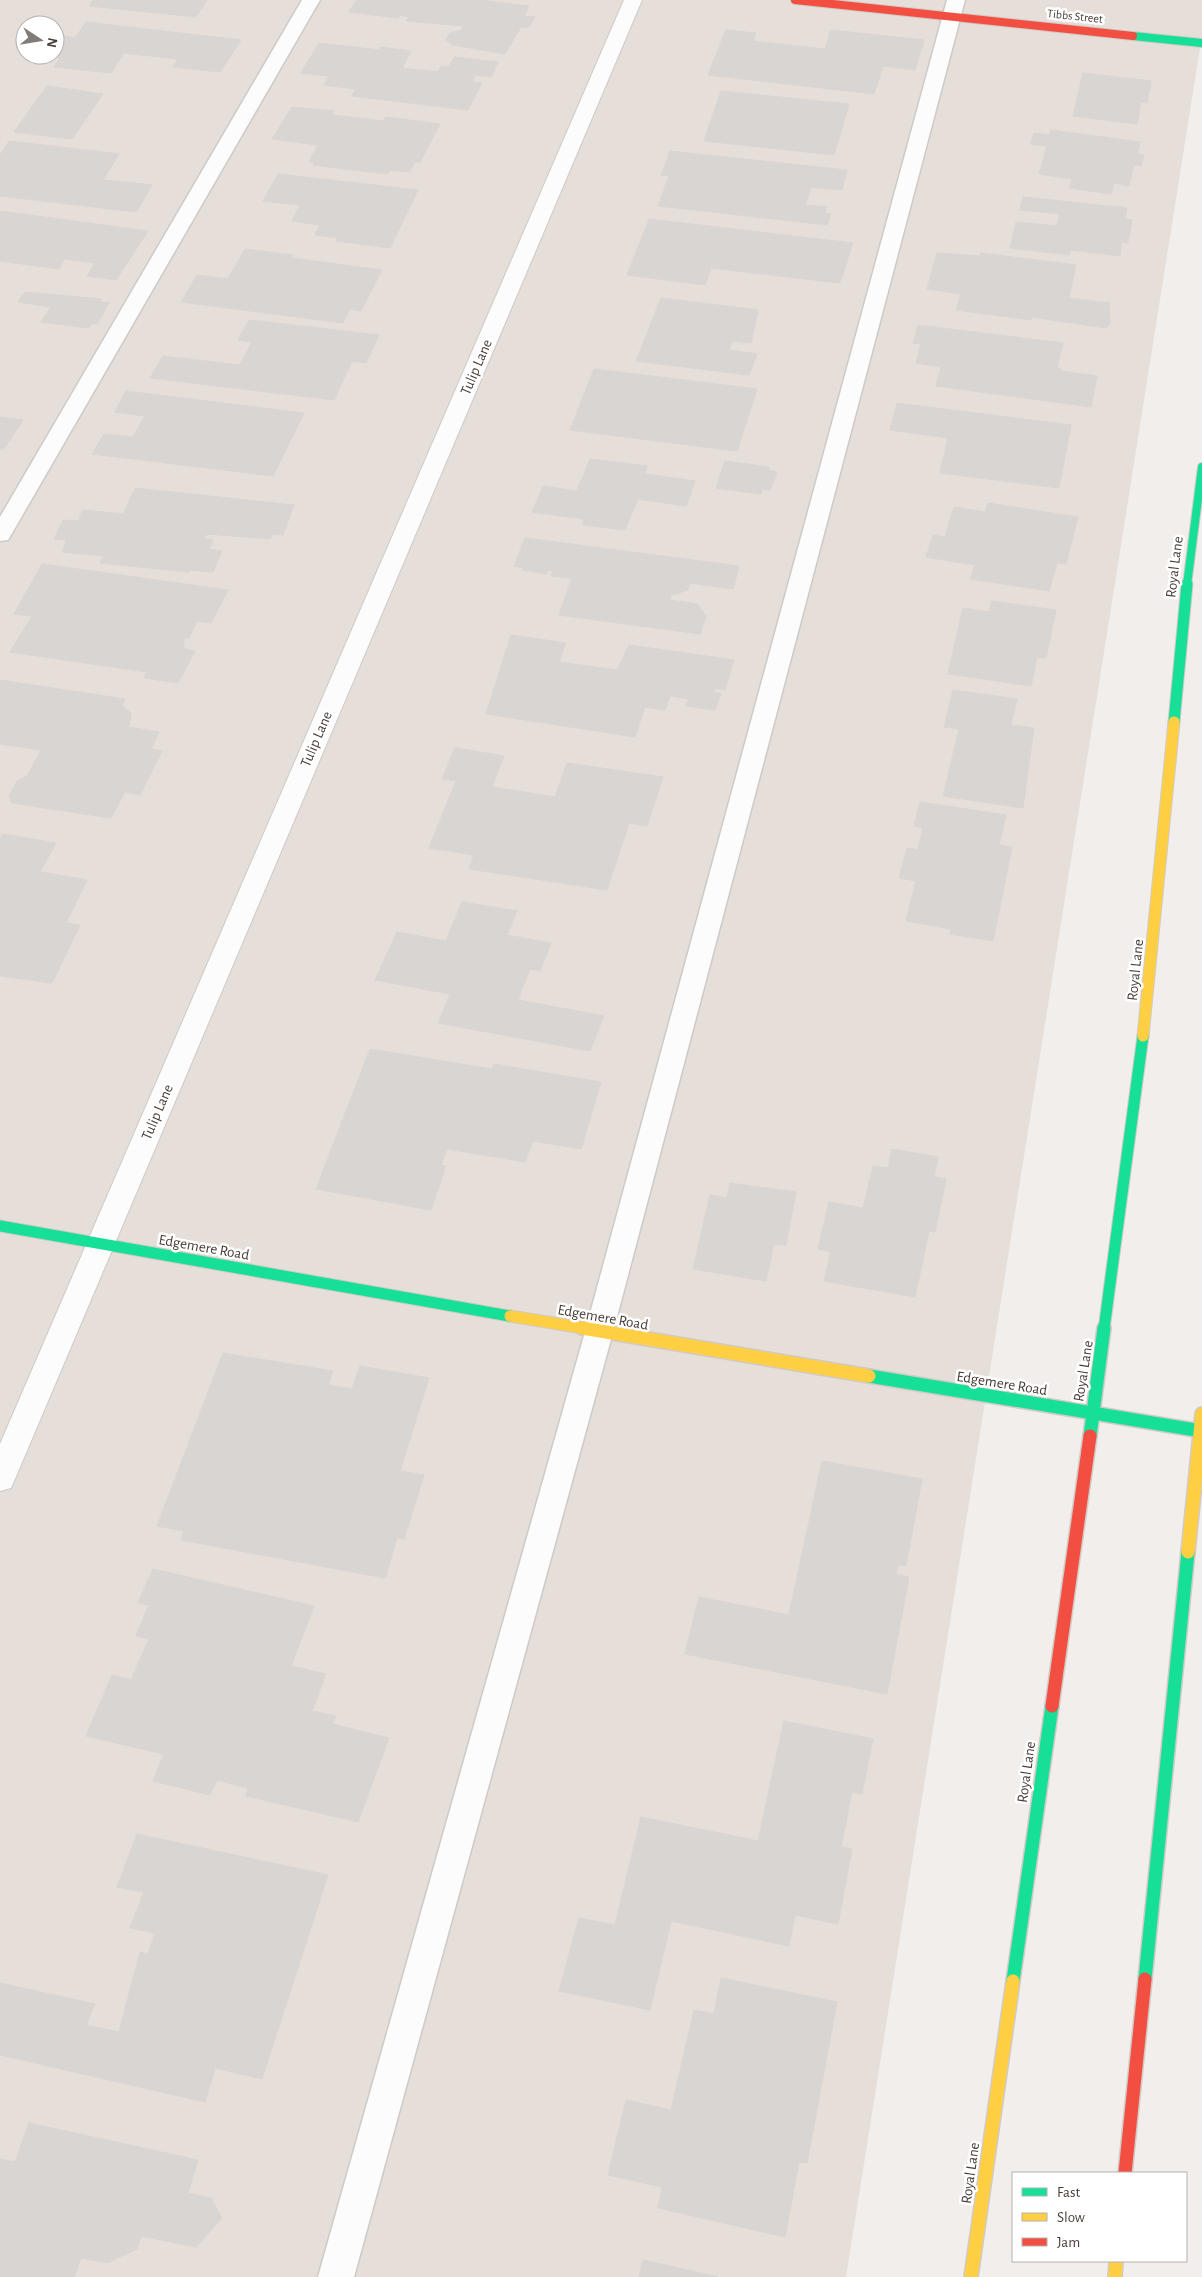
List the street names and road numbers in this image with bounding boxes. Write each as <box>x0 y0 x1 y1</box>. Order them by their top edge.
street label: Tibbs Street <box>1047 7 1104 25</box>
street label: Tulip Lane <box>458 337 495 397</box>
street label: Royal Lane <box>1163 535 1186 599</box>
street label: Tulip Lane <box>298 709 335 769</box>
street label: Royal Lane <box>1125 938 1146 1002</box>
street label: Tulip Lane <box>139 1082 176 1142</box>
street label: Edgemere Road <box>157 1232 251 1263</box>
street label: Edgemere Road <box>556 1302 650 1333</box>
street label: Royal Lane <box>1071 1339 1096 1403</box>
street label: Edgemere Road <box>955 1369 1049 1398</box>
street label: Royal Lane <box>1015 1740 1038 1804</box>
street label: Royal Lane <box>959 2141 982 2205</box>

